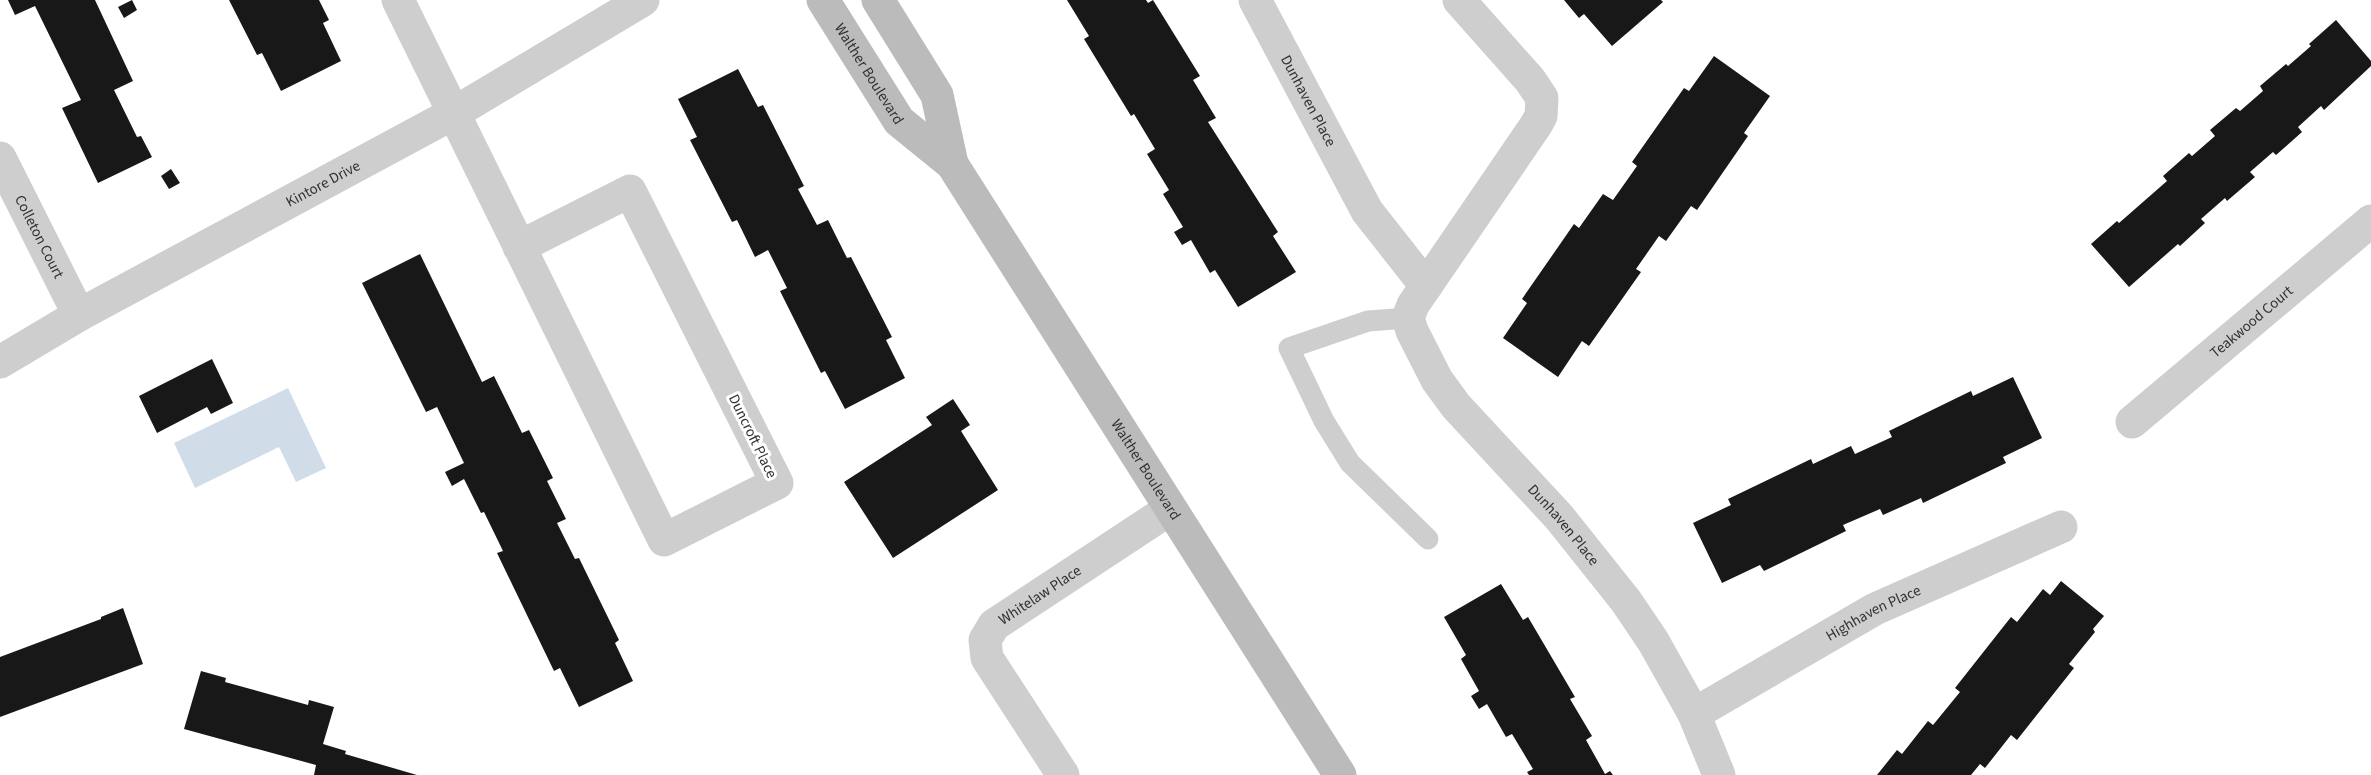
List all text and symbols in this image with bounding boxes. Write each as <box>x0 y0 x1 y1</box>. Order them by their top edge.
street label: Walther Boulevard <box>829 19 909 129</box>
street label: Dunhaven Place <box>1275 51 1341 150</box>
street label: Kintore Drive <box>282 155 364 213</box>
street label: Colleton Court <box>9 191 69 282</box>
street label: Teakwood Court <box>2206 281 2298 363</box>
street label: Duncroft Place <box>723 391 782 482</box>
street label: Walther Boulevard <box>1106 415 1186 524</box>
street label: Dunhaven Place <box>1523 480 1604 570</box>
street label: Whitelaw Place <box>995 560 1086 630</box>
street label: Highhaven Place <box>1822 580 1924 646</box>

